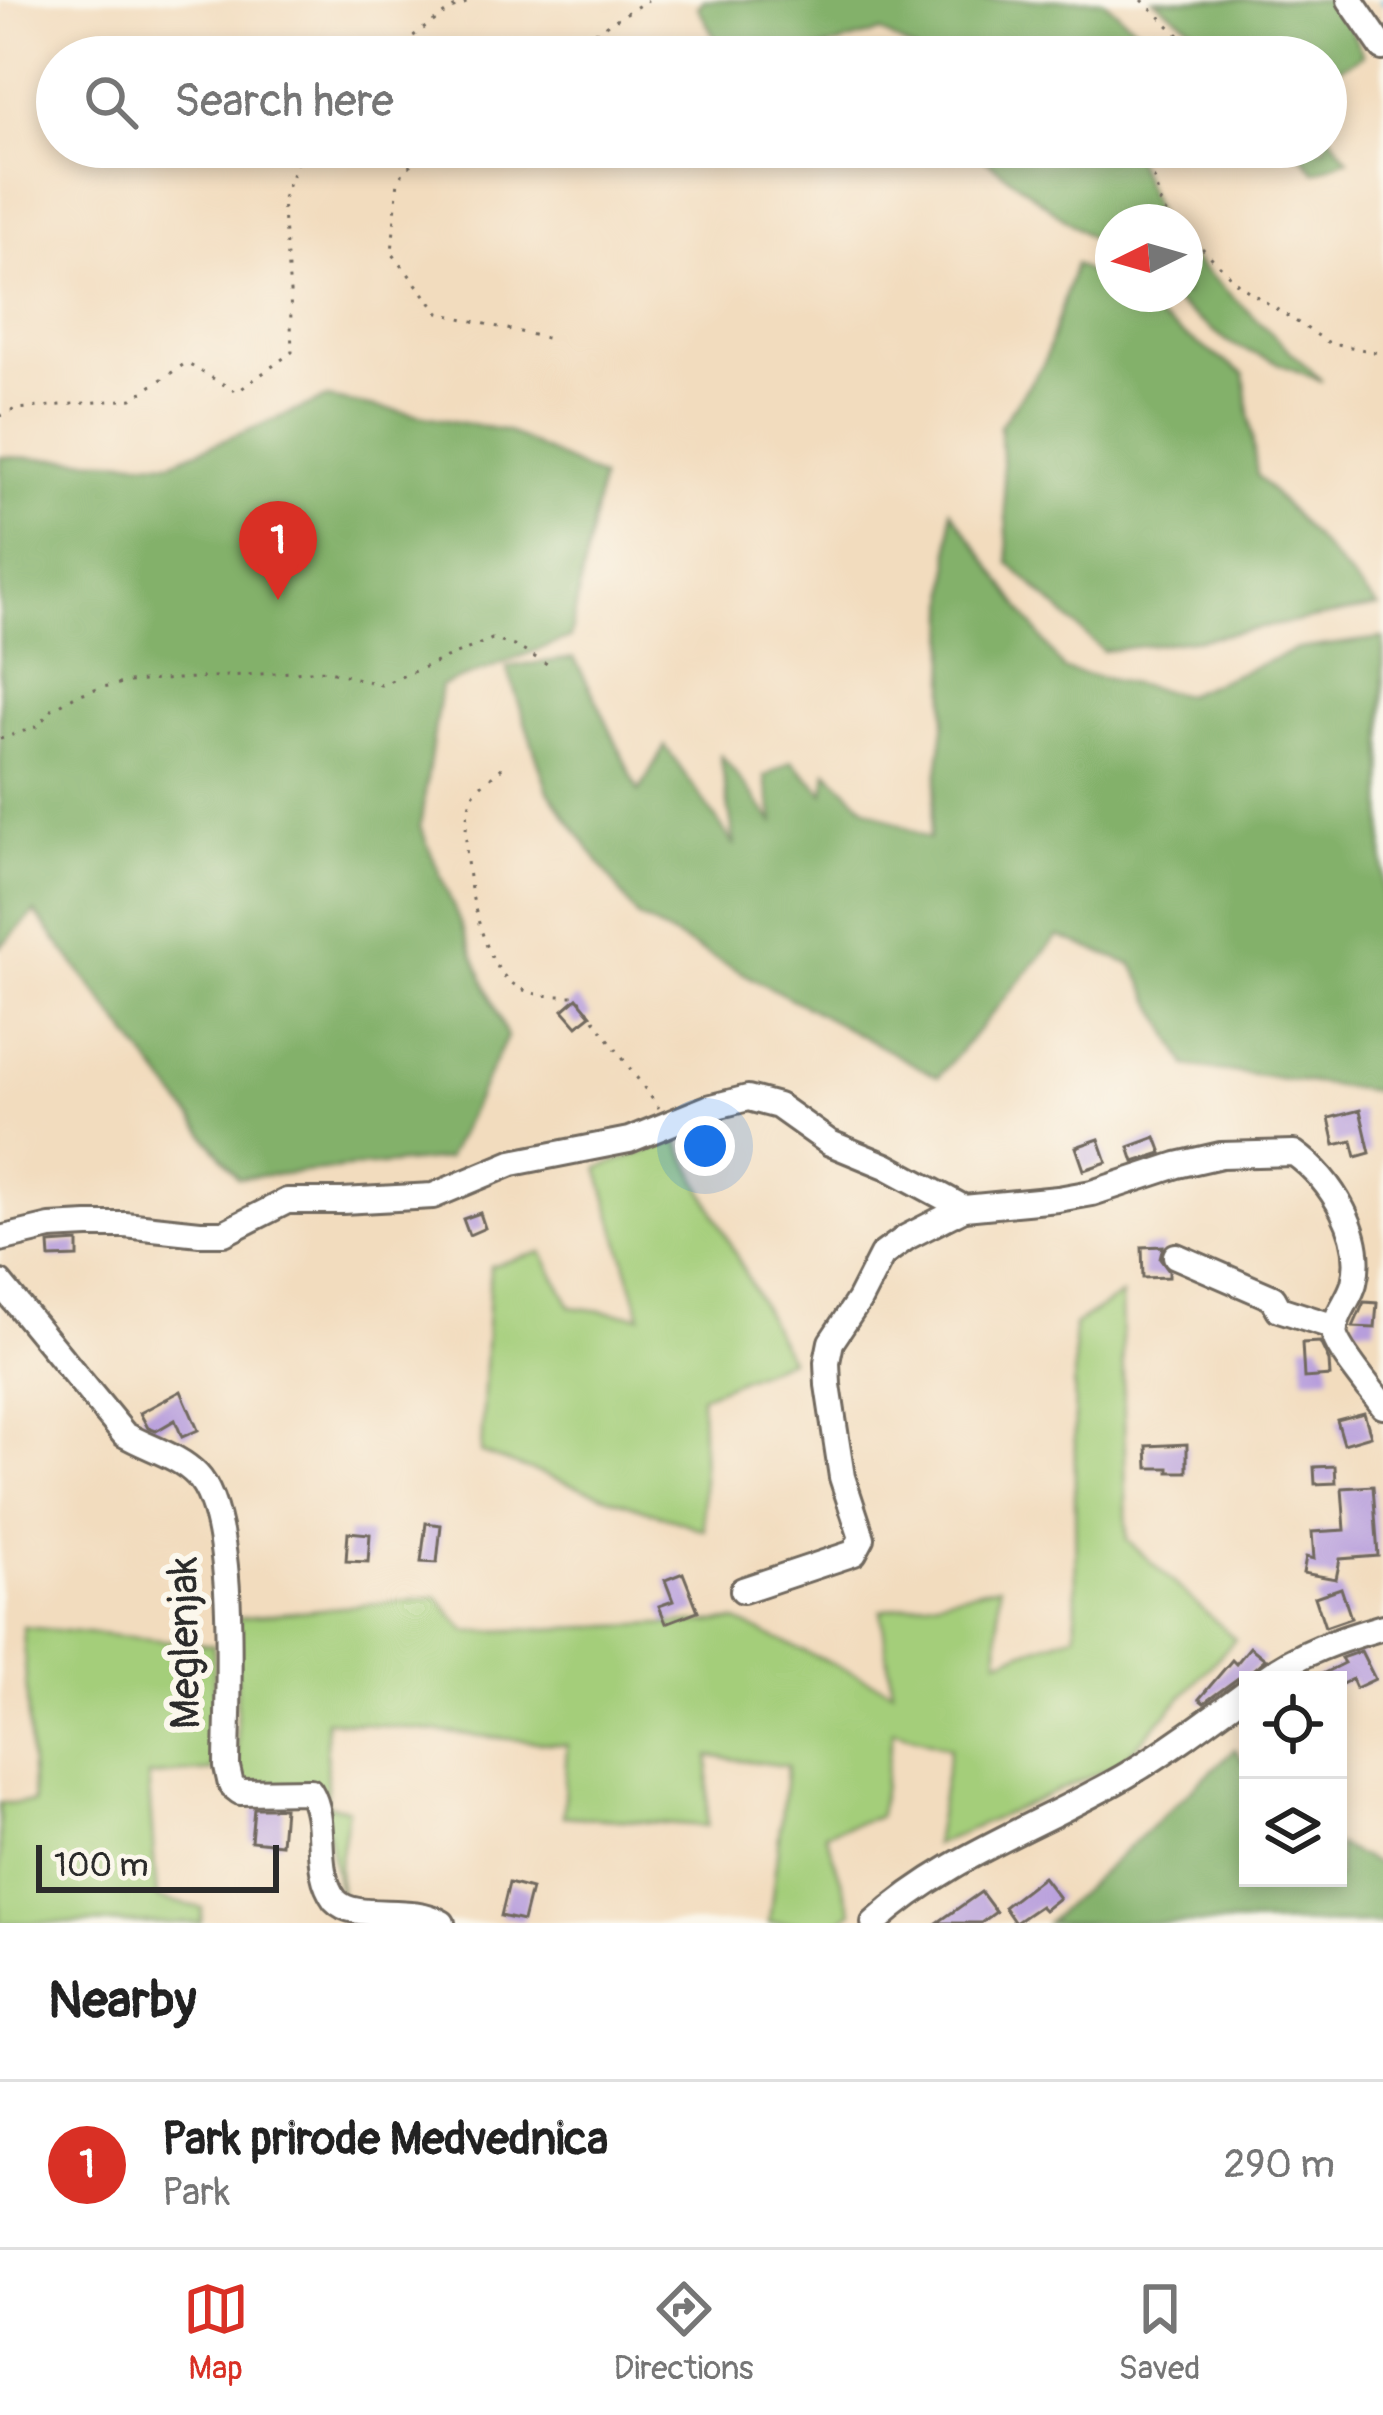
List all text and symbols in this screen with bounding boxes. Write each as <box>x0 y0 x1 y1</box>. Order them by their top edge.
search box <box>36 36 1347 168</box>
icon: search <box>78 69 144 135</box>
text: Search here <box>174 74 394 130</box>
north arrow <box>1095 204 1203 312</box>
pin: 1 <box>239 501 317 600</box>
your location <box>675 1116 735 1176</box>
street label: Meglenjak <box>157 1556 213 1730</box>
map controls <box>1239 1671 1347 1887</box>
button: locate <box>1239 1671 1347 1779</box>
button: layers <box>1239 1779 1347 1887</box>
scale bar <box>36 1839 279 1892</box>
text: 100 m <box>54 1845 148 1886</box>
text: Nearby <box>48 1969 196 2033</box>
text: Park prirode Medvednica <box>162 2112 608 2168</box>
text: 1 <box>79 2140 95 2189</box>
text: 290 m <box>1223 2140 1335 2189</box>
text: Park <box>162 2168 230 2217</box>
tab: Map <box>183 2276 249 2389</box>
tab: Directions <box>614 2276 754 2389</box>
tab: Saved <box>1119 2276 1200 2389</box>

